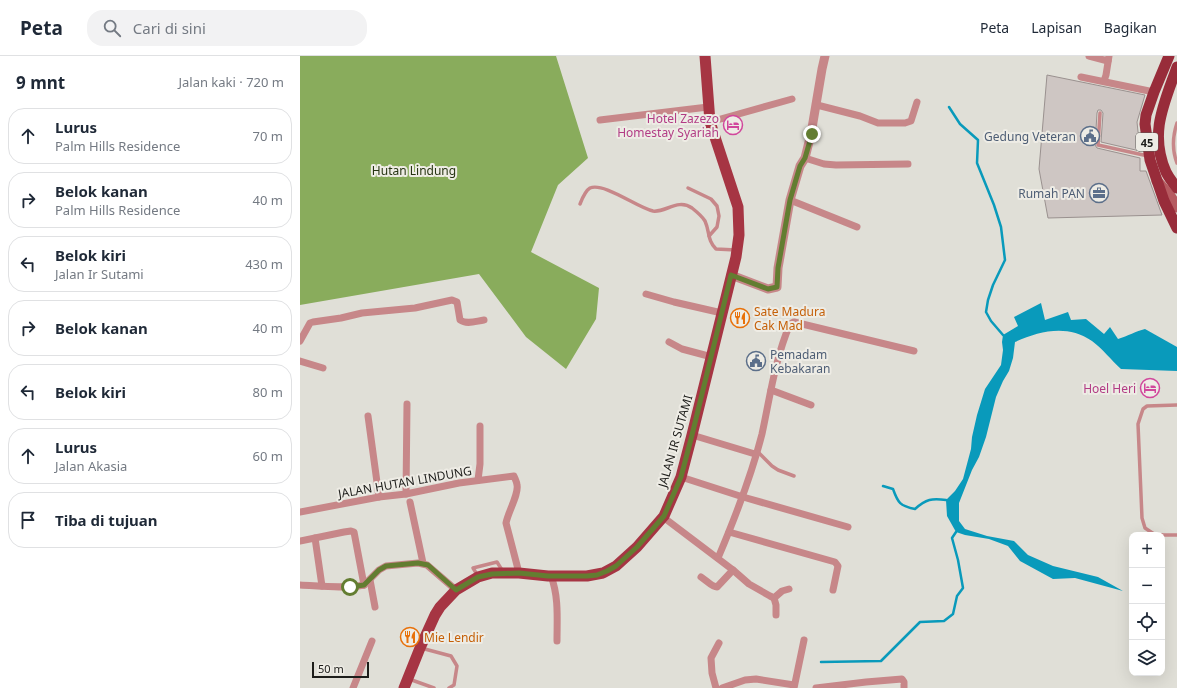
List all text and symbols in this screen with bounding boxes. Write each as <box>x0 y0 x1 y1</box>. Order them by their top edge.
search box <box>87 10 367 46</box>
text: Peta <box>20 15 63 41</box>
icon: search <box>101 17 123 39</box>
text: Cari di sini <box>133 18 206 38</box>
text: Peta <box>980 18 1009 37</box>
text: Lapisan <box>1031 18 1082 37</box>
text: Bagikan <box>1104 18 1157 37</box>
text: 9 mnt <box>16 71 65 94</box>
text: Jalan kaki · 720 m <box>178 73 284 91</box>
place label: Hotel Zazezo Homestay Syariah <box>617 110 719 141</box>
hotel icon: Hotel Zazezo Homestay Syariah <box>722 114 744 136</box>
text: Lurus <box>55 117 97 137</box>
icon: ahead <box>17 125 39 147</box>
route end <box>803 125 821 143</box>
public building icon: Gedung Veteran <box>1079 125 1101 147</box>
text: 70 m <box>253 127 283 145</box>
place label: Gedung Veteran <box>984 128 1076 145</box>
road number: 45 <box>1136 133 1158 151</box>
text: Palm Hills Residence <box>55 137 180 155</box>
park label: Hutan Lindung <box>372 162 456 179</box>
text: Belok kanan <box>55 181 148 201</box>
office icon: Rumah PAN <box>1088 182 1110 204</box>
place label: Rumah PAN <box>1018 185 1085 202</box>
icon: right <box>17 189 39 211</box>
text: 40 m <box>253 191 283 209</box>
text: Palm Hills Residence <box>55 201 180 219</box>
text: Belok kiri <box>55 245 126 265</box>
icon: left <box>17 253 39 275</box>
text: 430 m <box>245 255 283 273</box>
text: Jalan Ir Sutami <box>55 265 144 283</box>
place label: Sate Madura Cak Mad <box>754 303 825 334</box>
restaurant icon: Sate Madura Cak Mad <box>729 307 751 329</box>
icon: right <box>17 317 39 339</box>
text: Belok kanan <box>55 318 148 338</box>
text: 40 m <box>253 319 283 337</box>
place label: Pemadam Kebakaran <box>770 346 830 377</box>
public building icon: Pemadam Kebakaran <box>745 350 767 372</box>
hotel icon: Hoel Heri <box>1139 377 1161 399</box>
place label: Hoel Heri <box>1083 380 1136 397</box>
icon: left <box>17 381 39 403</box>
text: Belok kiri <box>55 382 126 402</box>
text: 80 m <box>253 383 283 401</box>
street label: JALAN IR SUTAMI <box>653 393 696 490</box>
text: Lurus <box>55 437 97 457</box>
icon: ahead <box>17 445 39 467</box>
text: 60 m <box>253 447 283 465</box>
text: Jalan Akasia <box>55 457 127 475</box>
street label: JALAN HUTAN LINDUNG <box>336 462 473 502</box>
icon: arrive <box>17 509 39 531</box>
text: Tiba di tujuan <box>55 510 158 530</box>
map controls <box>1129 532 1165 676</box>
button: + <box>1129 532 1165 568</box>
button: − <box>1129 568 1165 604</box>
route start <box>341 578 359 596</box>
button: locate <box>1129 604 1165 640</box>
restaurant icon: Mie Lendir <box>399 626 421 648</box>
place label: Mie Lendir <box>424 629 484 646</box>
button: layers <box>1129 640 1165 676</box>
scale bar <box>312 660 369 679</box>
text: 50 m <box>318 661 344 676</box>

